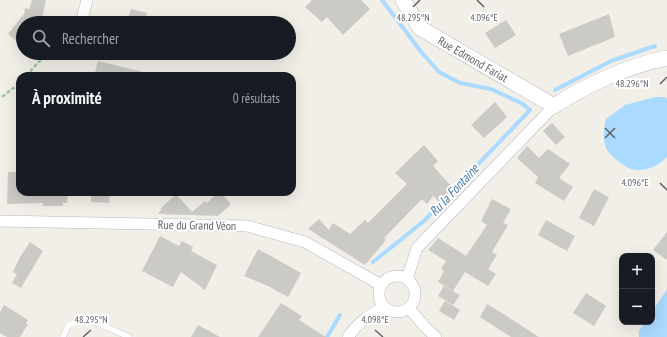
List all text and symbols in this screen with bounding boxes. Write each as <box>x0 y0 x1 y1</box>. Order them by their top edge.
text: 48.295°N <box>396 11 430 24</box>
text: 4.096°E <box>470 11 498 24</box>
search box <box>16 16 296 60</box>
icon: search <box>30 27 52 49</box>
text: Rechercher <box>62 29 119 48</box>
street label: Rue Edmond Fariat <box>435 33 511 85</box>
text: 48.296°N <box>615 77 649 90</box>
text: À proximité <box>32 87 102 109</box>
text: 0 résultats <box>233 90 280 107</box>
water label: Ru la Fontaine <box>426 159 483 220</box>
text: 4.096°E <box>621 176 649 189</box>
street label: Rue du Grand Véon <box>158 217 236 233</box>
map controls <box>619 253 655 325</box>
button: + <box>619 253 655 289</box>
button: − <box>619 289 655 325</box>
text: 48.295°N <box>74 313 108 326</box>
text: 4.098°E <box>361 313 389 326</box>

